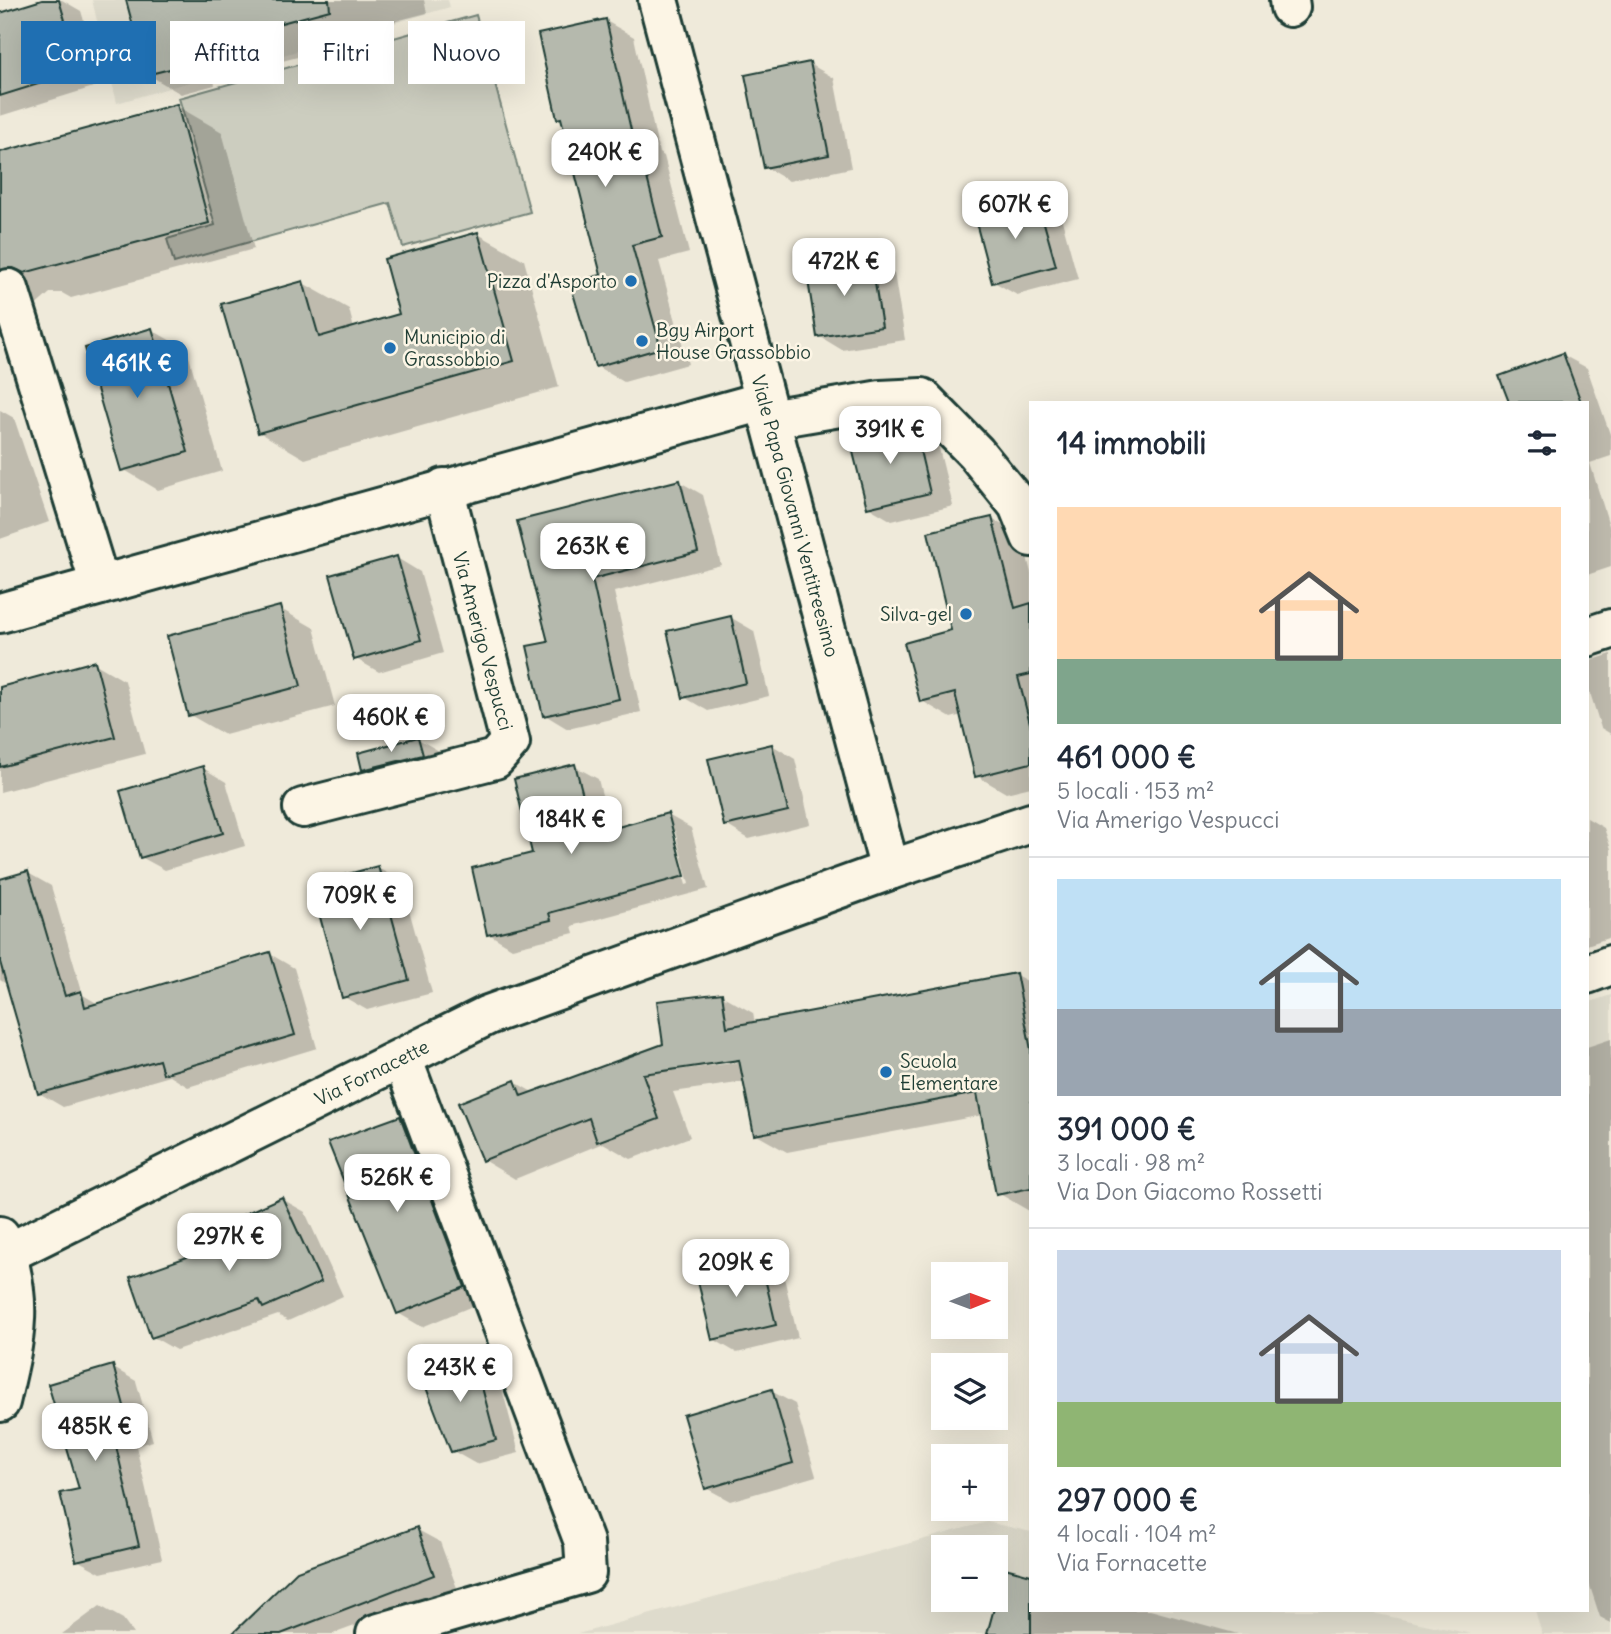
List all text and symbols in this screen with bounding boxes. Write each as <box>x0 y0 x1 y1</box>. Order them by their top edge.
chip: Compra <box>21 21 156 84</box>
chip: Affitta <box>170 21 284 84</box>
chip: Filtri <box>298 21 394 84</box>
chip: Nuovo <box>408 21 525 84</box>
pin: 240K € <box>548 130 662 189</box>
text: 240K € <box>567 137 643 166</box>
pin: 607K € <box>958 182 1072 241</box>
text: 607K € <box>978 189 1052 218</box>
pin: 472K € <box>787 238 901 298</box>
text: 472K € <box>808 246 880 275</box>
place label: Pizza d'Asporto <box>487 269 617 293</box>
marker: Pizza d'Asporto <box>623 273 639 289</box>
place label: Bgy Airport House Grassobbio <box>656 318 811 364</box>
place label: Municipio di Grassobbio <box>404 325 505 371</box>
marker: Bgy Airport House Grassobbio <box>634 333 650 349</box>
pin: 461K € <box>80 340 194 400</box>
marker: Municipio di Grassobbio <box>382 340 398 356</box>
text: 461K € <box>102 348 172 377</box>
street label: Viale Papa Giovanni Ventitreesimo <box>747 372 845 660</box>
pin: 391K € <box>833 406 947 466</box>
text: 391K € <box>855 414 925 443</box>
text: 14 immobili <box>1057 424 1206 462</box>
icon: filters <box>1523 424 1561 462</box>
pin: 263K € <box>536 524 650 583</box>
text: 263K € <box>556 531 630 560</box>
street label: Via Amerigo Vespucci <box>448 549 518 733</box>
icon: home <box>1246 553 1372 679</box>
place label: Silva-gel <box>880 602 952 626</box>
marker: Silva-gel <box>958 606 974 622</box>
pin: 460K € <box>334 694 448 754</box>
text: 460K € <box>353 702 429 731</box>
text: 461 000 € <box>1057 738 1196 776</box>
text: 5 locali · 153 m² <box>1057 776 1214 805</box>
pin: 184K € <box>514 796 628 856</box>
text: 184K € <box>536 804 606 833</box>
text: Via Amerigo Vespucci <box>1057 805 1279 834</box>
pin: 709K € <box>303 872 417 932</box>
text: 709K € <box>323 880 397 909</box>
icon: home <box>1246 925 1372 1051</box>
street label: Via Fornacette <box>311 1034 433 1111</box>
place label: Scuola Elementare <box>900 1049 998 1095</box>
marker: Scuola Elementare <box>878 1064 894 1080</box>
text: 391 000 € <box>1057 1110 1196 1148</box>
text: 3 locali · 98 m² <box>1057 1148 1205 1177</box>
pin: 526K € <box>340 1154 454 1214</box>
text: 526K € <box>360 1162 434 1191</box>
text: Via Don Giacomo Rossetti <box>1057 1177 1322 1206</box>
pin: 297K € <box>172 1214 286 1273</box>
text: 297K € <box>193 1221 265 1250</box>
pin: 209K € <box>679 1240 793 1299</box>
text: 209K € <box>698 1247 774 1276</box>
north arrow <box>931 1262 1008 1339</box>
map controls <box>931 1262 1008 1612</box>
icon: home <box>1246 1296 1372 1422</box>
pin: 243K € <box>403 1344 517 1404</box>
text: 243K € <box>423 1352 497 1381</box>
button: layers <box>931 1353 1008 1430</box>
pin: 485K € <box>38 1404 152 1463</box>
text: 485K € <box>58 1411 132 1440</box>
button: + <box>931 1444 1008 1521</box>
text: 297 000 € <box>1057 1481 1198 1519</box>
text: 4 locali · 104 m² <box>1057 1519 1217 1548</box>
button: − <box>931 1535 1008 1612</box>
text: Via Fornacette <box>1057 1548 1207 1577</box>

